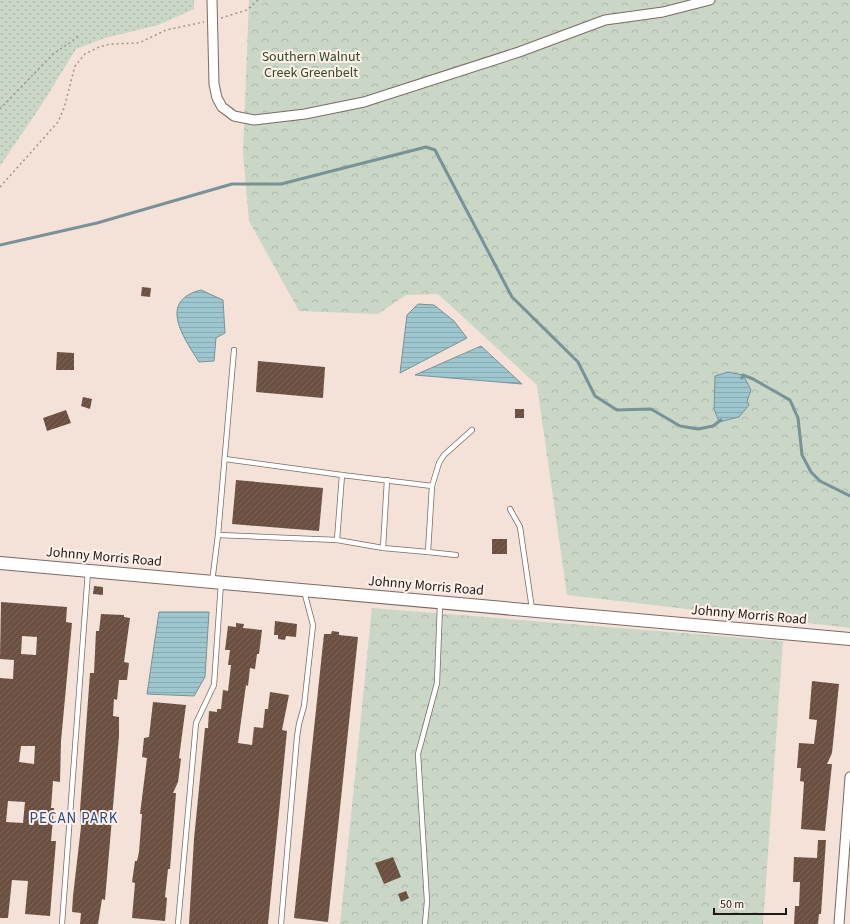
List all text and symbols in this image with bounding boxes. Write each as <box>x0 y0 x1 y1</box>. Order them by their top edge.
park label: Southern Walnut Creek Greenbelt <box>262 47 361 83</box>
street label: Johnny Morris Road <box>45 542 163 572</box>
street label: Johnny Morris Road <box>367 571 485 601</box>
street label: Johnny Morris Road <box>690 600 808 630</box>
district label: PECAN PARK <box>30 808 118 829</box>
scale bar <box>714 890 786 916</box>
text: 50 m <box>720 896 744 913</box>

